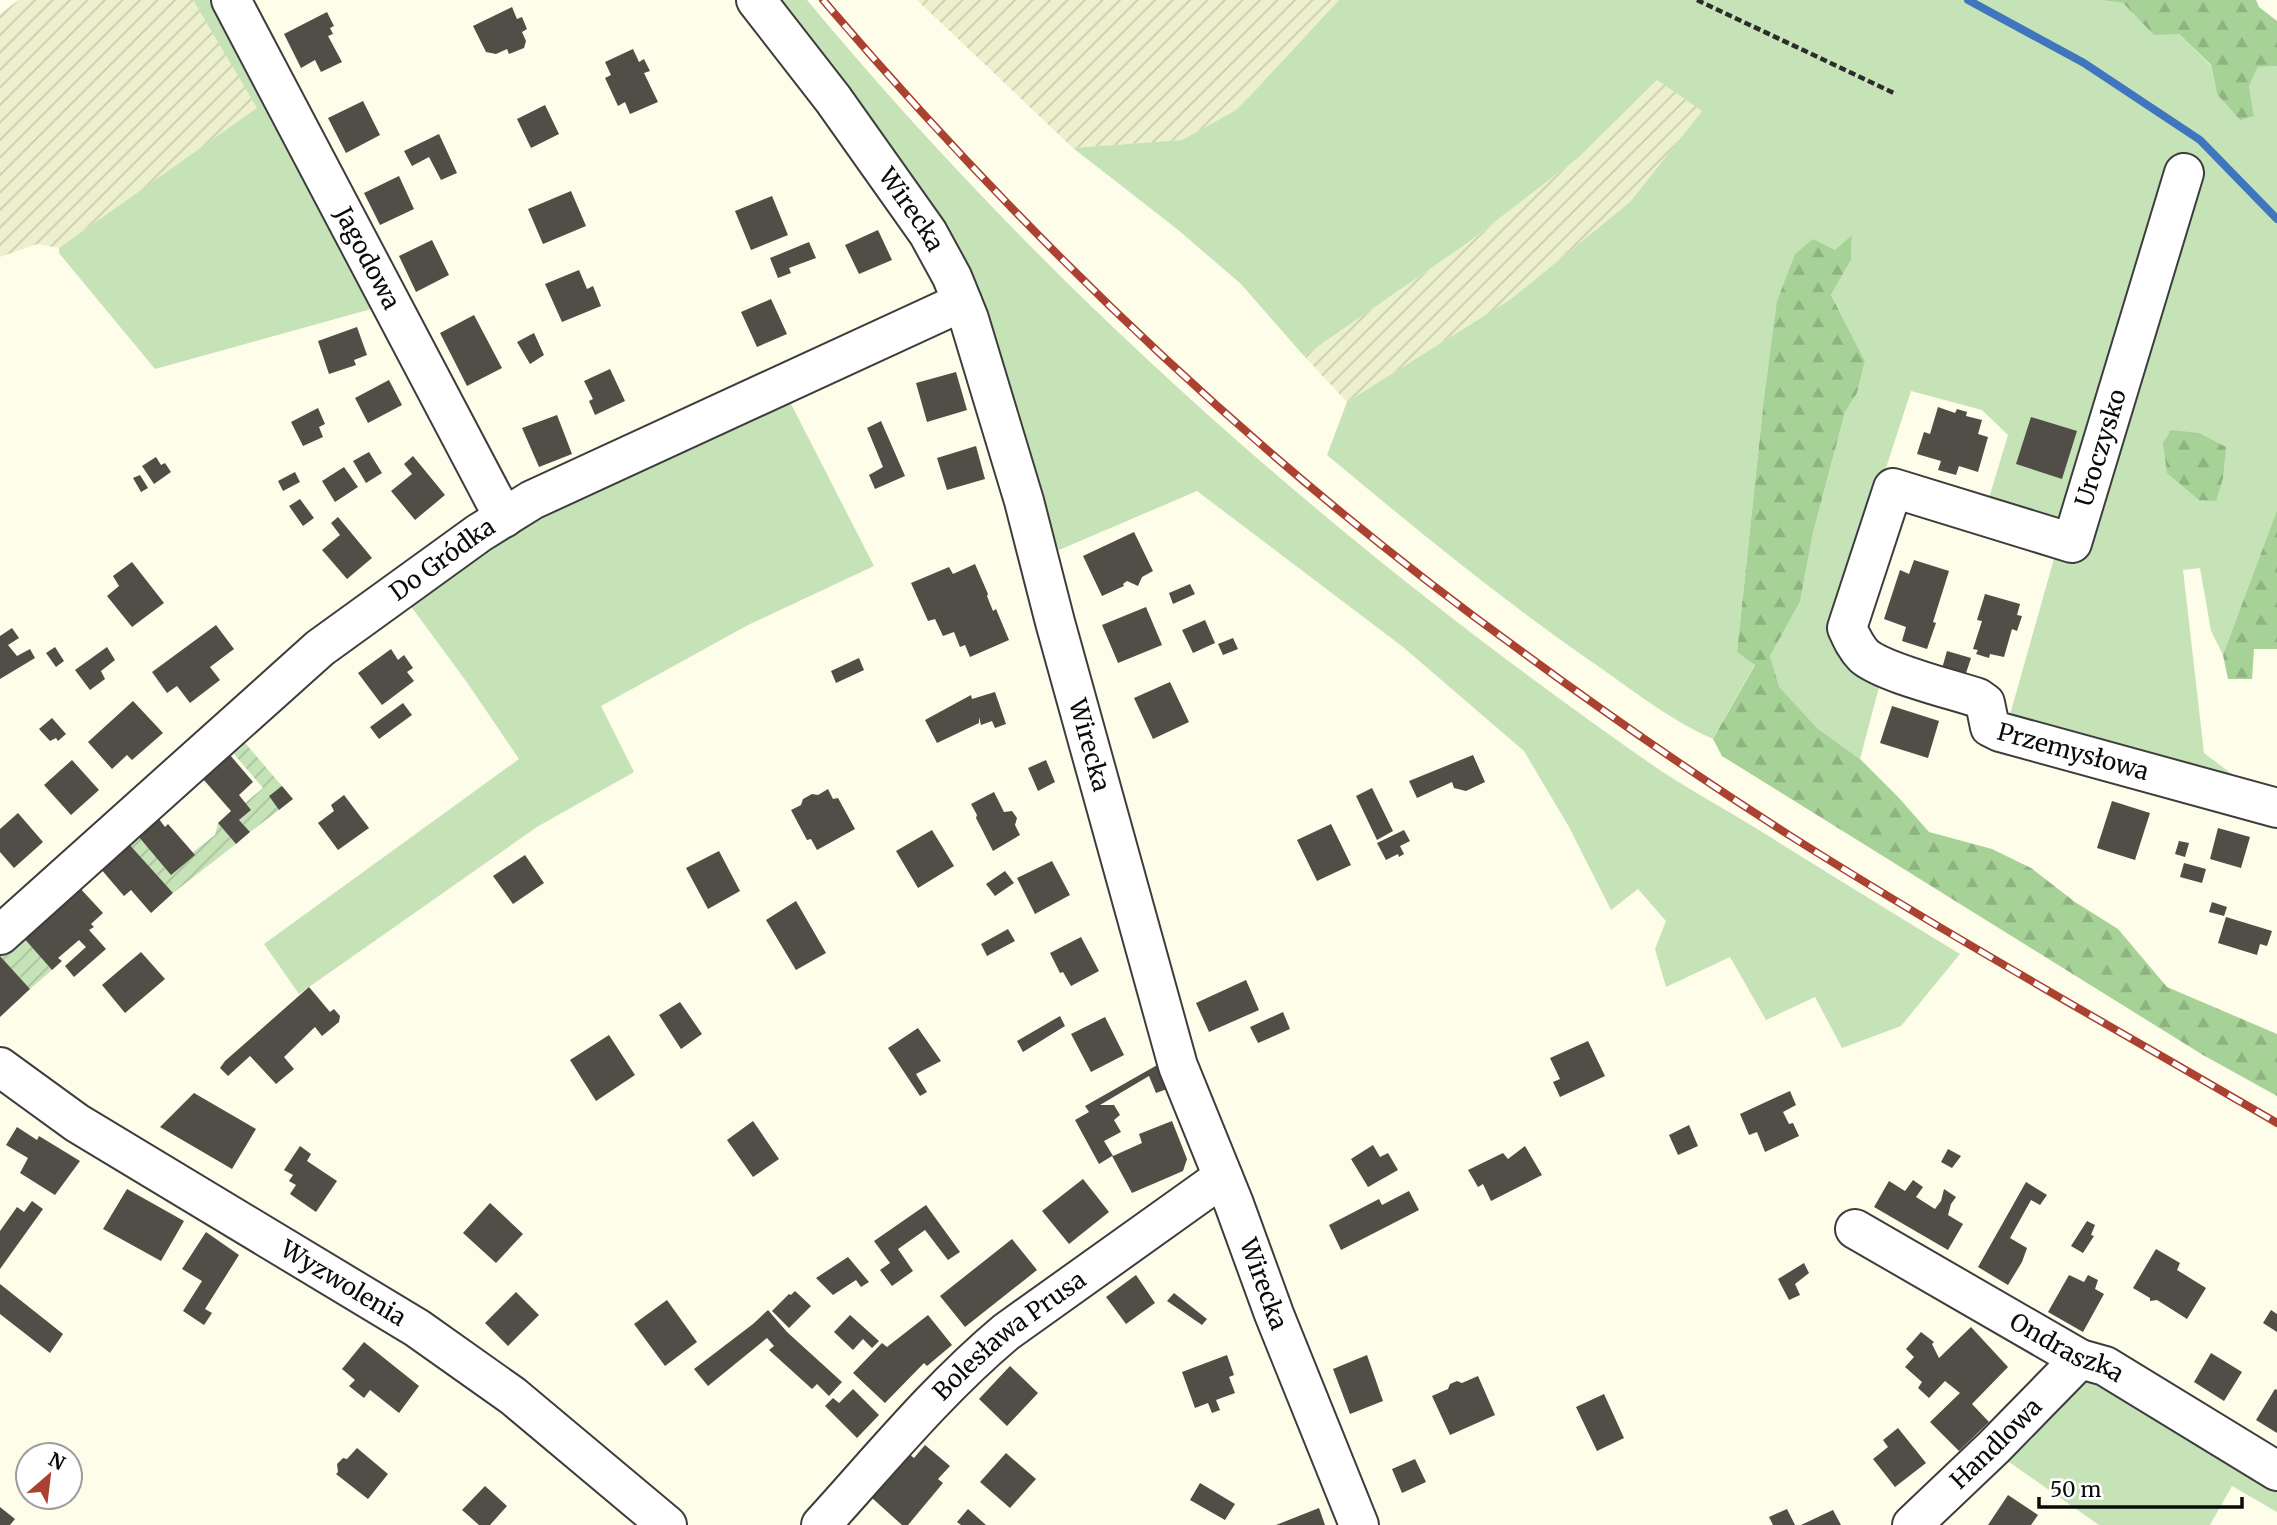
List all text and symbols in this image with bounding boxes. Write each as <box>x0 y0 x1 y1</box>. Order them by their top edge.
street label: Wirecka <box>871 161 951 257</box>
street label: Jagodowa <box>327 201 407 315</box>
street label: Uroczysko <box>2068 385 2133 510</box>
street label: Do Gródka <box>383 511 501 607</box>
street label: Wirecka <box>1062 694 1117 795</box>
street label: Przemysłowa <box>1994 716 2152 787</box>
street label: Wyzwolenia <box>274 1233 412 1333</box>
street label: Wirecka <box>1232 1233 1295 1334</box>
street label: Bolesława Prusa <box>926 1264 1092 1407</box>
street label: Ondraszka <box>2004 1306 2130 1389</box>
street label: Handlowa <box>1943 1391 2048 1496</box>
north arrow <box>14 1441 84 1511</box>
text: N <box>45 1447 69 1475</box>
scale bar <box>2039 1466 2242 1510</box>
text: 50 m <box>2050 1476 2101 1503</box>

